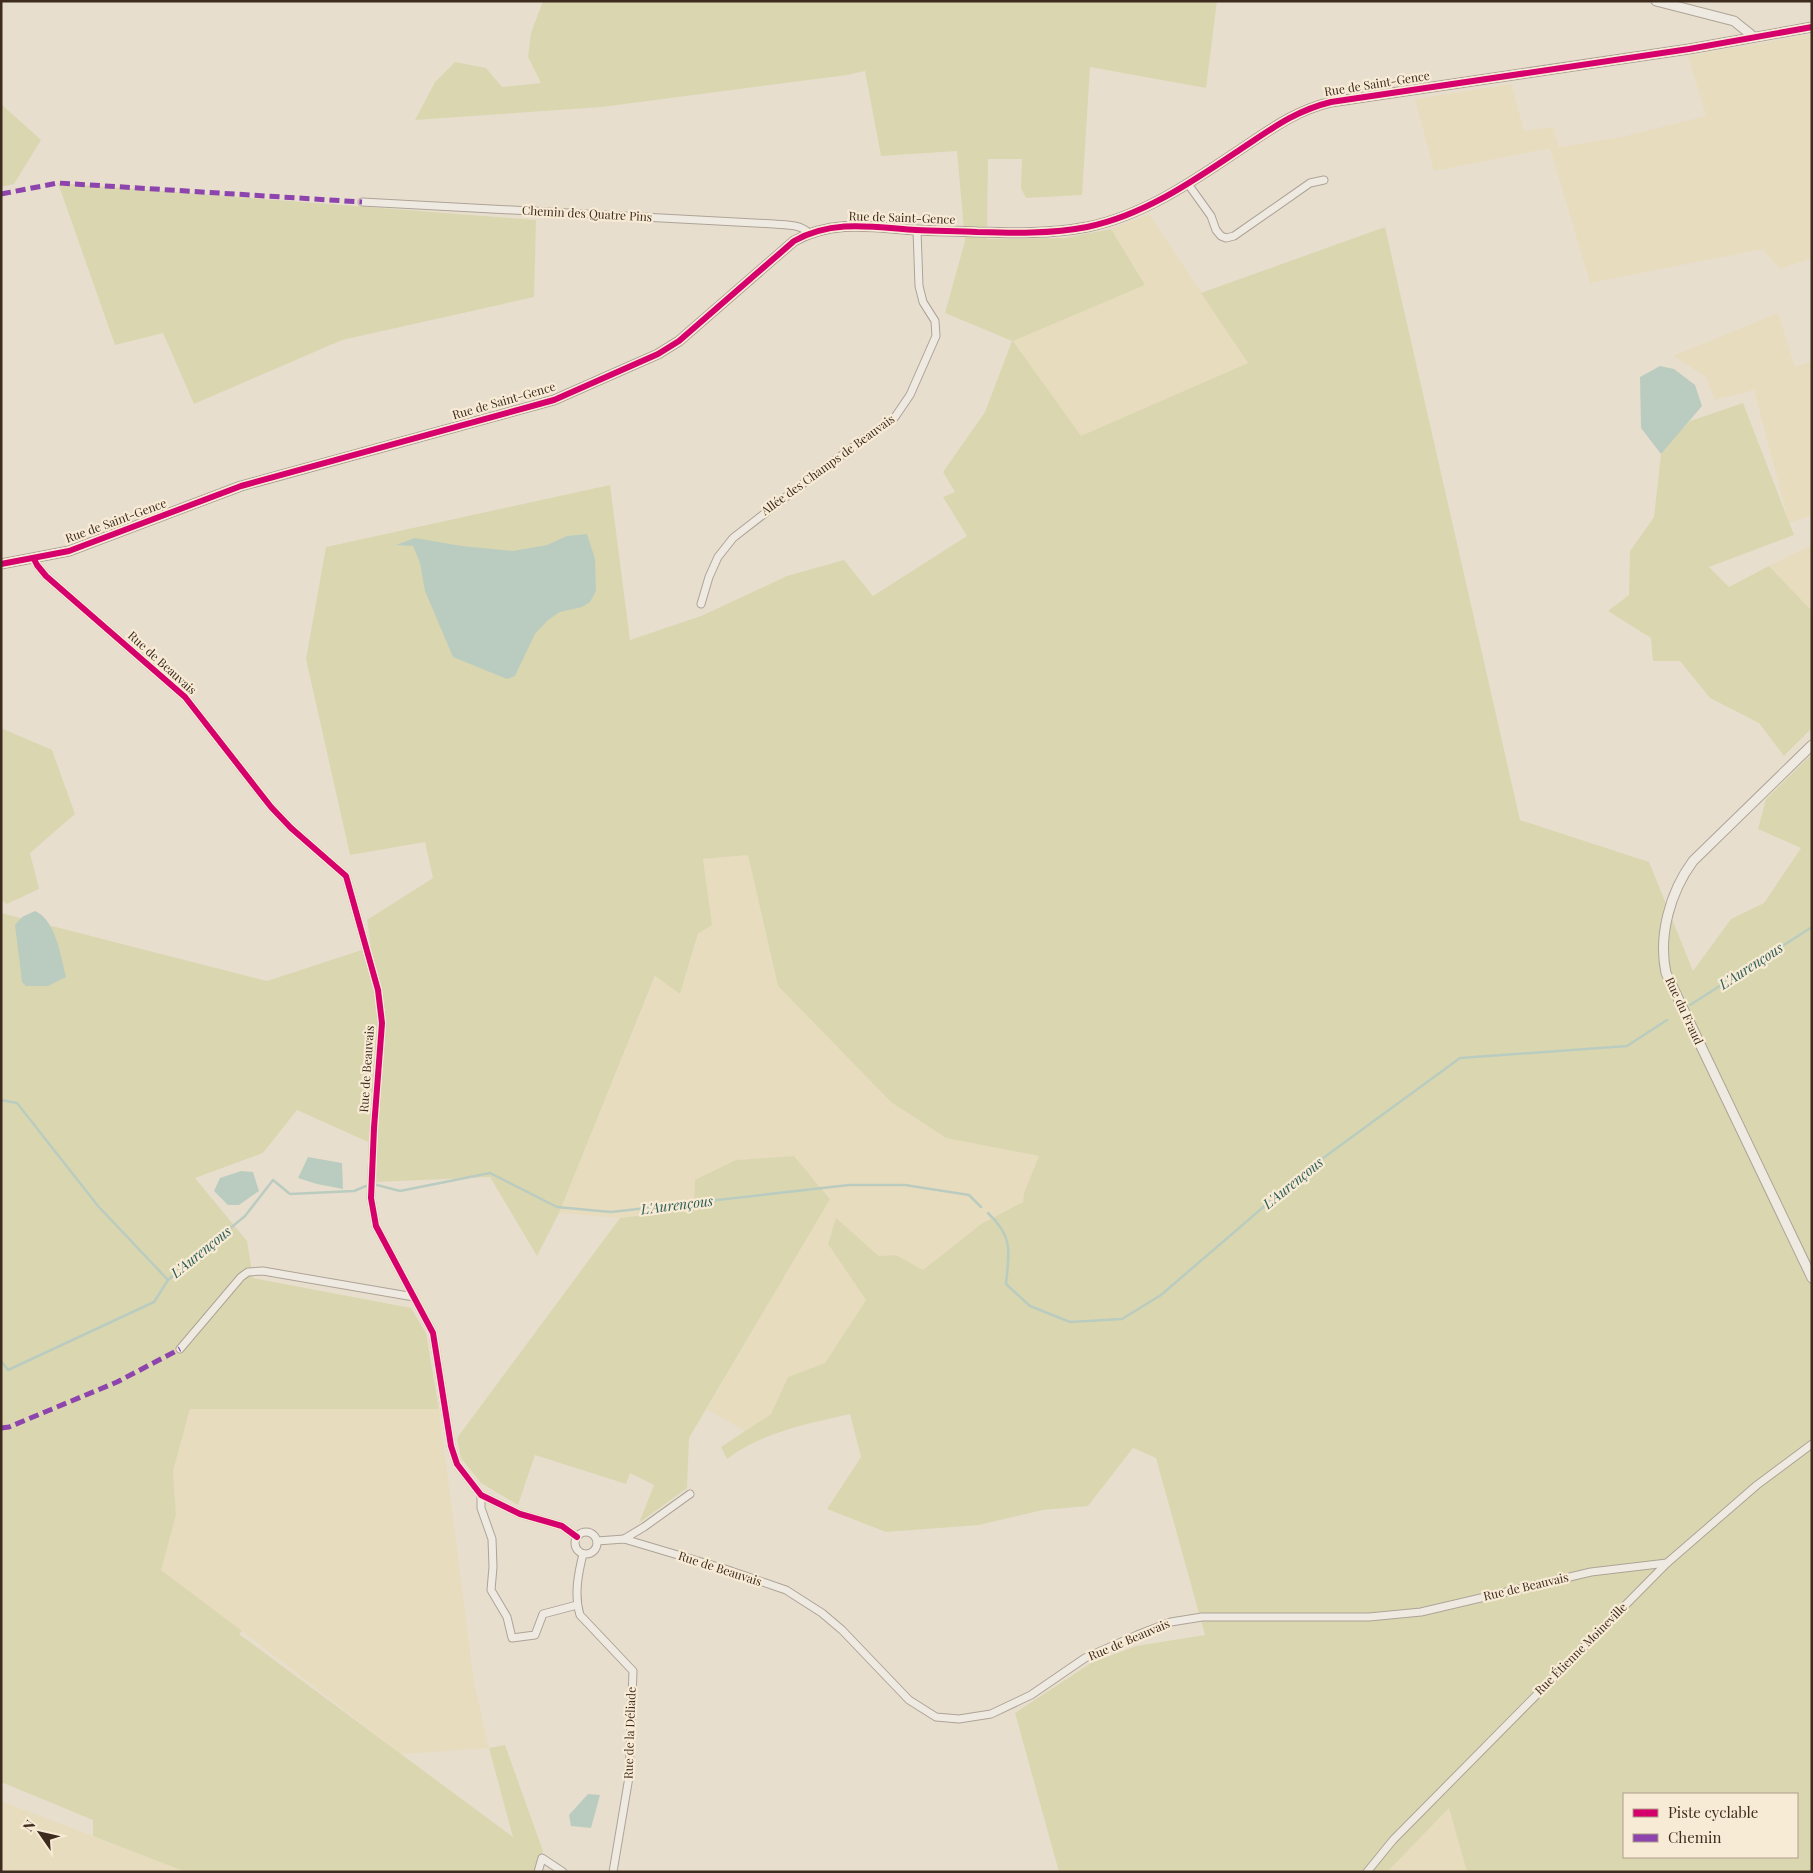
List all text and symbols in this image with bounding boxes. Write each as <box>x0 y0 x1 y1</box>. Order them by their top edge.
street label: Rue de Saint-Gence <box>1323 67 1431 99</box>
street label: Chemin des Quatre Pins <box>522 202 653 224</box>
street label: Rue de Saint-Gence <box>848 207 956 227</box>
street label: Rue de Saint-Gence <box>450 378 557 422</box>
street label: Allée des Champs de Beauvais <box>757 410 897 519</box>
street label: Rue de Saint-Gence <box>63 494 169 546</box>
street label: Rue de Beauvais <box>125 627 200 697</box>
water label: L'Aurençous <box>1714 937 1787 994</box>
street label: Rue du Fraud <box>1662 974 1708 1047</box>
street label: Rue de Beauvais <box>355 1025 377 1113</box>
water label: L'Aurençous <box>1258 1152 1327 1213</box>
water label: L'Aurençous <box>639 1191 715 1218</box>
water label: L'Aurençous <box>166 1221 235 1282</box>
street label: Rue de Beauvais <box>676 1547 764 1589</box>
street label: Rue de Beauvais <box>1482 1568 1570 1604</box>
street label: Rue Étienne Moineville <box>1531 1599 1630 1698</box>
street label: Rue de Beauvais <box>1085 1615 1172 1663</box>
street label: Rue de la Déliade <box>619 1686 639 1779</box>
legend <box>1623 1793 1798 1858</box>
text: Piste cyclable <box>1668 1802 1758 1822</box>
north arrow <box>15 1808 65 1858</box>
text: N <box>18 1816 40 1835</box>
text: Chemin <box>1668 1827 1721 1847</box>

